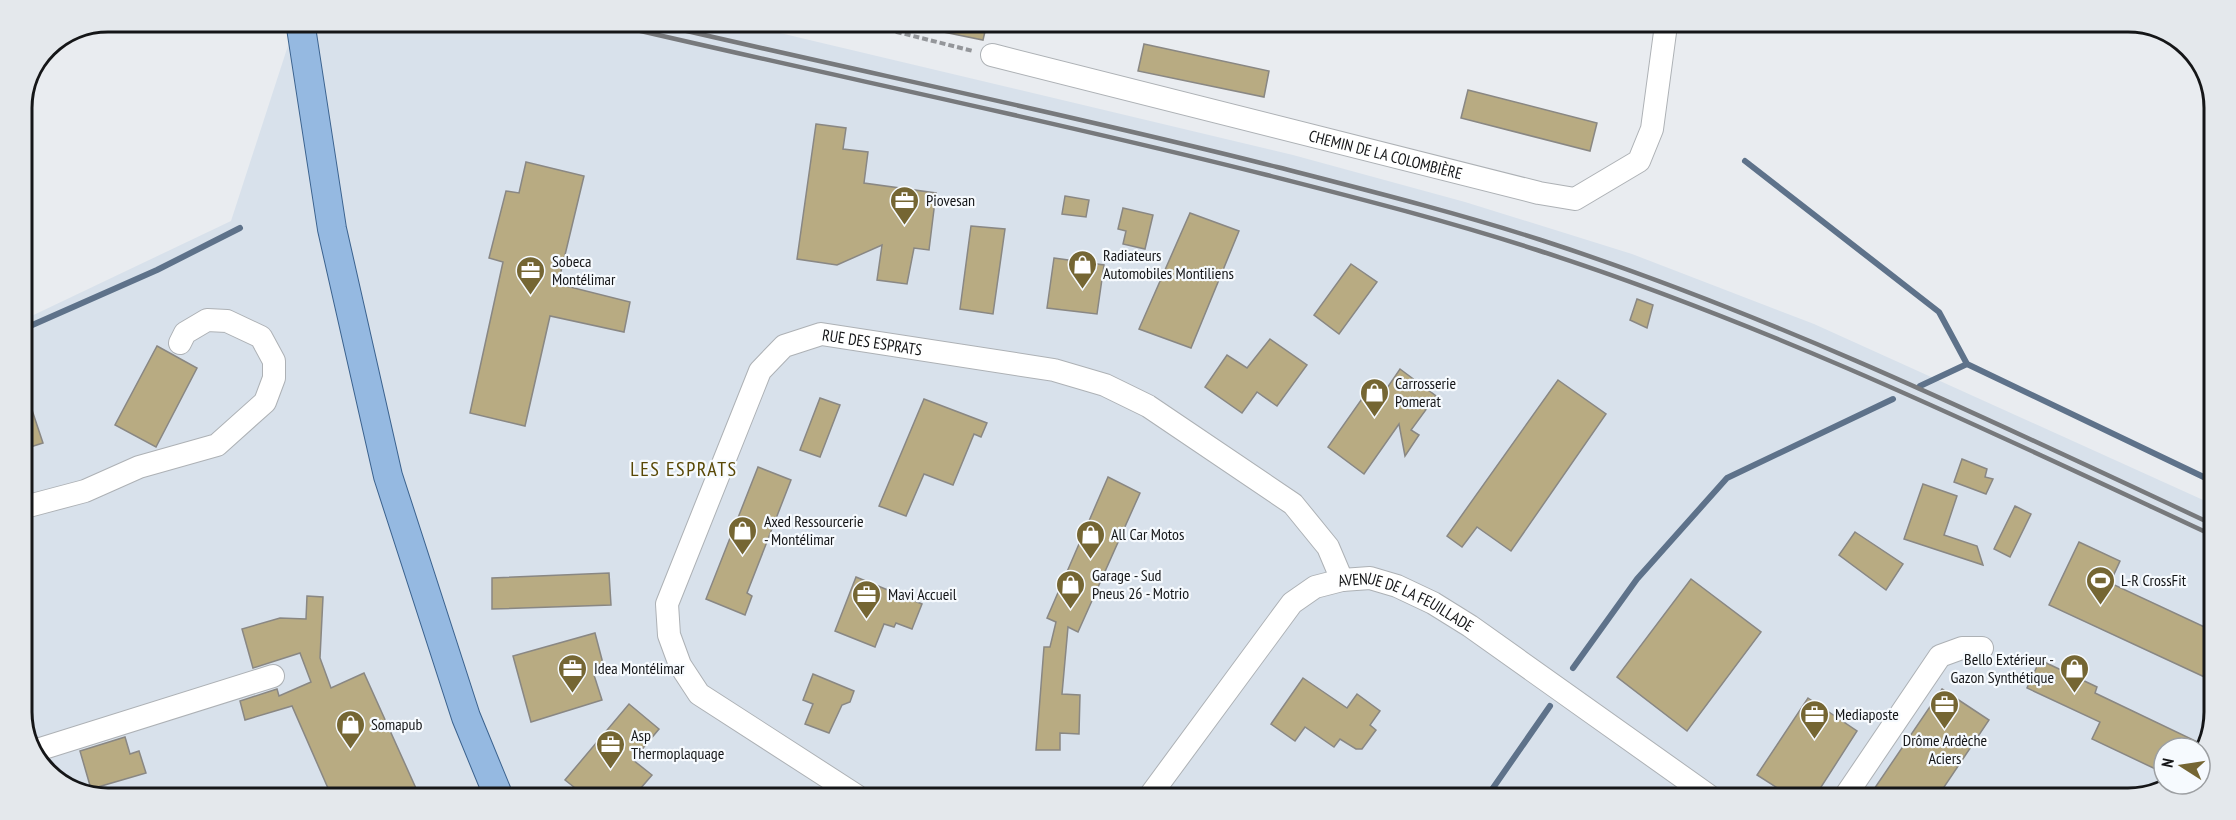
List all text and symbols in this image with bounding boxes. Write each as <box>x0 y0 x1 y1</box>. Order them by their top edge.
street label: CHEMIN DE LA COLOMBIÈRE <box>1307 125 1465 183</box>
office icon: Piovesan <box>889 184 921 226</box>
place label: Piovesan <box>926 190 975 210</box>
place label: Radiateurs Automobiles Montiliens <box>1103 245 1234 283</box>
shop icon: Radiateurs Automobiles Montiliens <box>1066 248 1098 290</box>
place label: Sobeca Montélimar <box>552 251 616 289</box>
office icon: Sobeca Montélimar <box>515 254 547 296</box>
street label: RUE DES ESPRATS <box>821 324 924 360</box>
place label: Carrosserie Pomerat <box>1395 373 1456 411</box>
shop icon: Carrosserie Pomerat <box>1358 376 1390 418</box>
district label: LES ESPRATS <box>630 456 738 482</box>
place label: Axed Ressourcerie - Montélimar <box>764 511 864 549</box>
shop icon: Axed Ressourcerie - Montélimar <box>727 514 759 556</box>
shop icon: All Car Motos <box>1074 518 1106 560</box>
place label: All Car Motos <box>1111 524 1184 544</box>
sports icon: L-R CrossFit <box>2084 564 2116 606</box>
place label: Garage - Sud Pneus 26 - Motrio <box>1092 565 1189 603</box>
shop icon: Garage - Sud Pneus 26 - Motrio <box>1055 568 1087 610</box>
street label: AVENUE DE LA FEUILLADE <box>1336 568 1478 636</box>
place label: L-R CrossFit <box>2121 570 2187 590</box>
office icon: Mavi Accueil <box>851 578 883 620</box>
place label: Mavi Accueil <box>888 584 957 604</box>
place label: Bello Extérieur - Gazon Synthétique <box>1951 649 2054 687</box>
office icon: Idea Montélimar <box>557 652 589 694</box>
shop icon: Bello Extérieur - Gazon Synthétique <box>2059 652 2091 694</box>
place label: Idea Montélimar <box>594 658 685 678</box>
office icon: Drôme Ardèche Aciers <box>1929 688 1961 730</box>
office icon: Mediaposte <box>1798 698 1830 740</box>
place label: Mediaposte <box>1835 704 1899 724</box>
shop icon: Somapub <box>334 708 366 750</box>
place label: Somapub <box>371 714 422 734</box>
place label: Asp Thermoplaquage <box>631 725 724 763</box>
office icon: Asp Thermoplaquage <box>594 728 626 770</box>
place label: Drôme Ardèche Aciers <box>1903 730 1987 768</box>
north arrow <box>2152 736 2212 796</box>
text: N <box>2157 757 2178 769</box>

